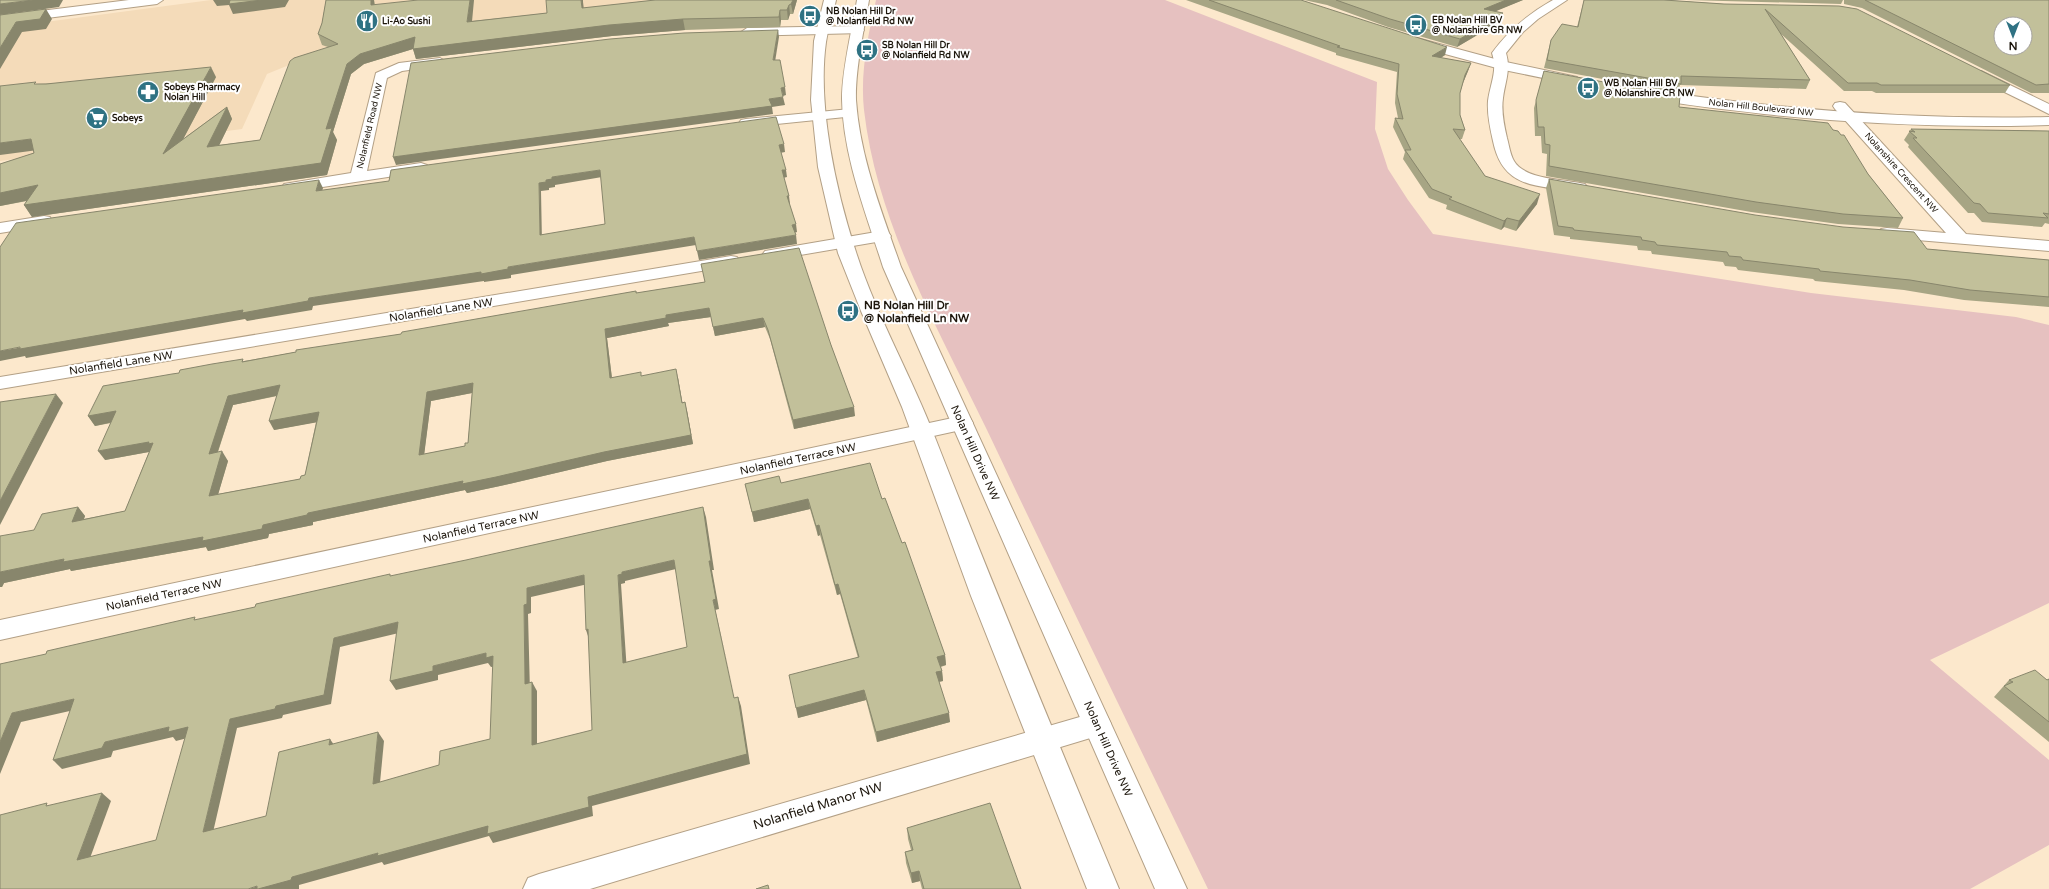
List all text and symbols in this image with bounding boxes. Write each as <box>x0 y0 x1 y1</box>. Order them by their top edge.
bus stop icon: NB Nolan Hill Dr @ Nolanfield Rd NW <box>797 3 823 29</box>
place label: NB Nolan Hill Dr @ Nolanfield Rd NW <box>826 6 914 27</box>
restaurant icon: Li-Ao Sushi <box>354 8 380 34</box>
bus stop icon: EB Nolan Hill BV @ Nolanshire GR NW <box>1403 12 1429 38</box>
place label: EB Nolan Hill BV @ Nolanshire GR NW <box>1432 15 1523 36</box>
place label: Li-Ao Sushi <box>382 16 430 27</box>
north arrow <box>1993 16 2033 56</box>
bus stop icon: SB Nolan Hill Dr @ Nolanfield Rd NW <box>854 37 880 63</box>
text: N <box>2009 39 2017 52</box>
place label: SB Nolan Hill Dr @ Nolanfield Rd NW <box>882 40 970 61</box>
bus stop icon: WB Nolan Hill BV @ Nolanshire CR NW <box>1575 75 1601 101</box>
place label: WB Nolan Hill BV @ Nolanshire CR NW <box>1604 78 1695 99</box>
pharmacy icon: Sobeys Pharmacy Nolan Hill <box>135 79 161 105</box>
place label: Sobeys Pharmacy Nolan Hill <box>164 82 240 103</box>
street label: Nolanfield Road NW <box>355 82 385 170</box>
street label: Nolan Hill Boulevard NW <box>1708 97 1814 119</box>
supermarket icon: Sobeys <box>84 105 110 131</box>
place label: Sobeys <box>112 113 144 124</box>
street label: Nolanshire Crescent NW <box>1862 131 1940 215</box>
street label: Nolanfield Lane NW <box>388 295 494 325</box>
bus stop icon: NB Nolan Hill Dr @ Nolanfield Ln NW <box>835 298 861 324</box>
place label: NB Nolan Hill Dr @ Nolanfield Ln NW <box>864 299 970 325</box>
street label: Nolanfield Lane NW <box>68 348 174 378</box>
street label: Nolan Hill Drive NW <box>948 403 1002 503</box>
street label: Nolanfield Terrace NW <box>739 440 857 478</box>
street label: Nolanfield Terrace NW <box>422 508 540 546</box>
street label: Nolanfield Terrace NW <box>105 576 223 614</box>
street label: Nolan Hill Drive NW <box>1081 699 1135 799</box>
street label: Nolanfield Manor NW <box>751 779 885 833</box>

